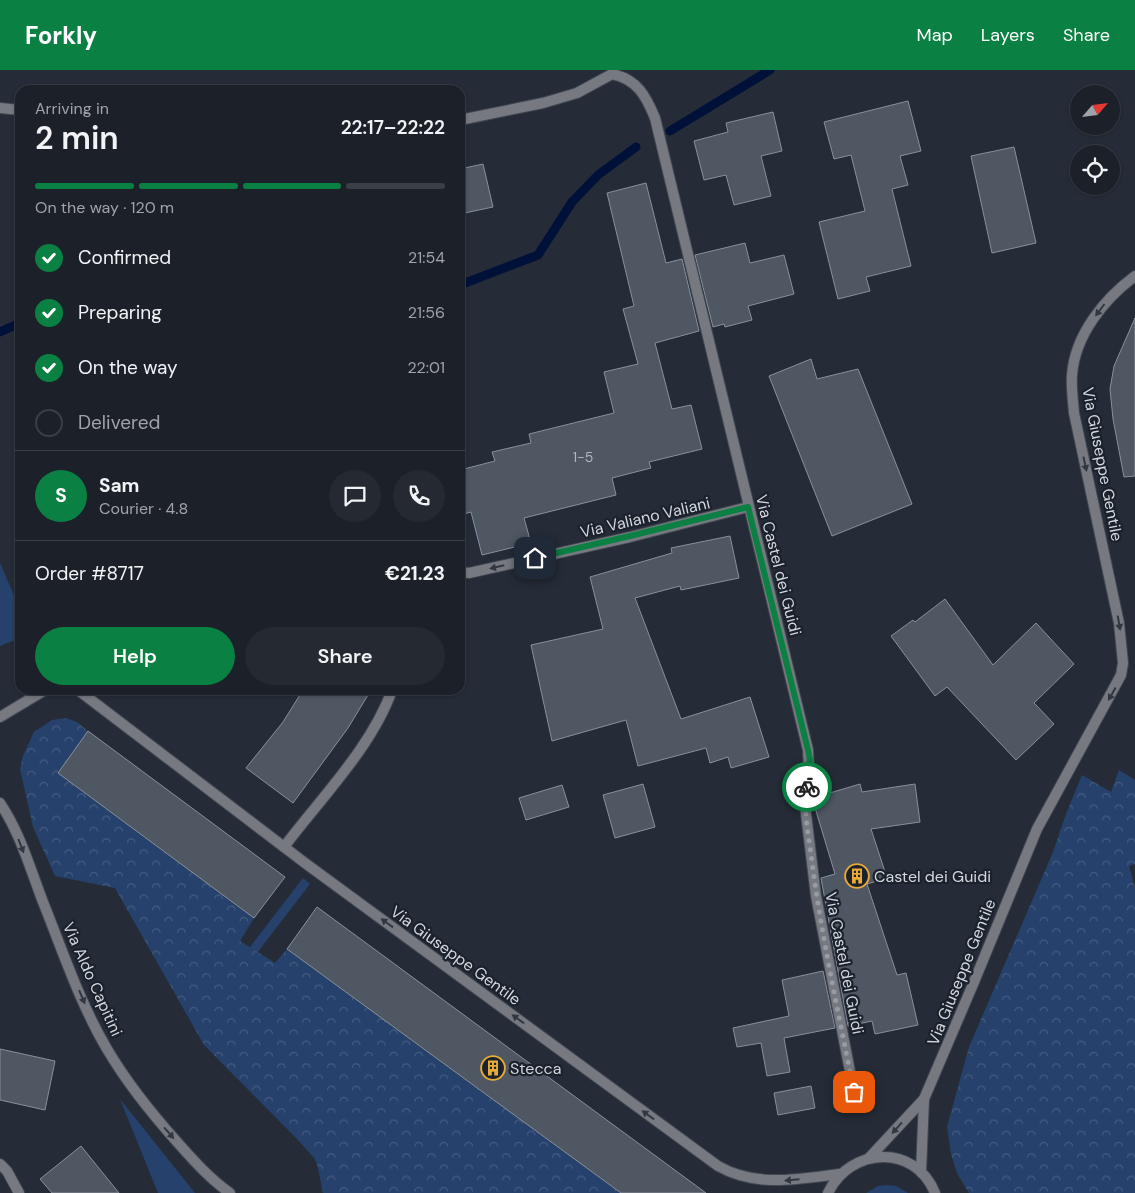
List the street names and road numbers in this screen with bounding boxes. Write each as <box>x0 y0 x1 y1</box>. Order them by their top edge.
street label: Via Giuseppe Gentile <box>1077 385 1128 543</box>
street label: Via Valiano Valiani <box>578 492 712 543</box>
street label: Via Castel dei Guidi <box>751 492 806 638</box>
street label: Via Castel dei Guidi <box>820 890 869 1036</box>
street label: Via Giuseppe Gentile <box>922 896 1000 1049</box>
street label: Via Giuseppe Gentile <box>386 901 525 1010</box>
street label: Via Aldo Capitini <box>58 919 127 1039</box>

